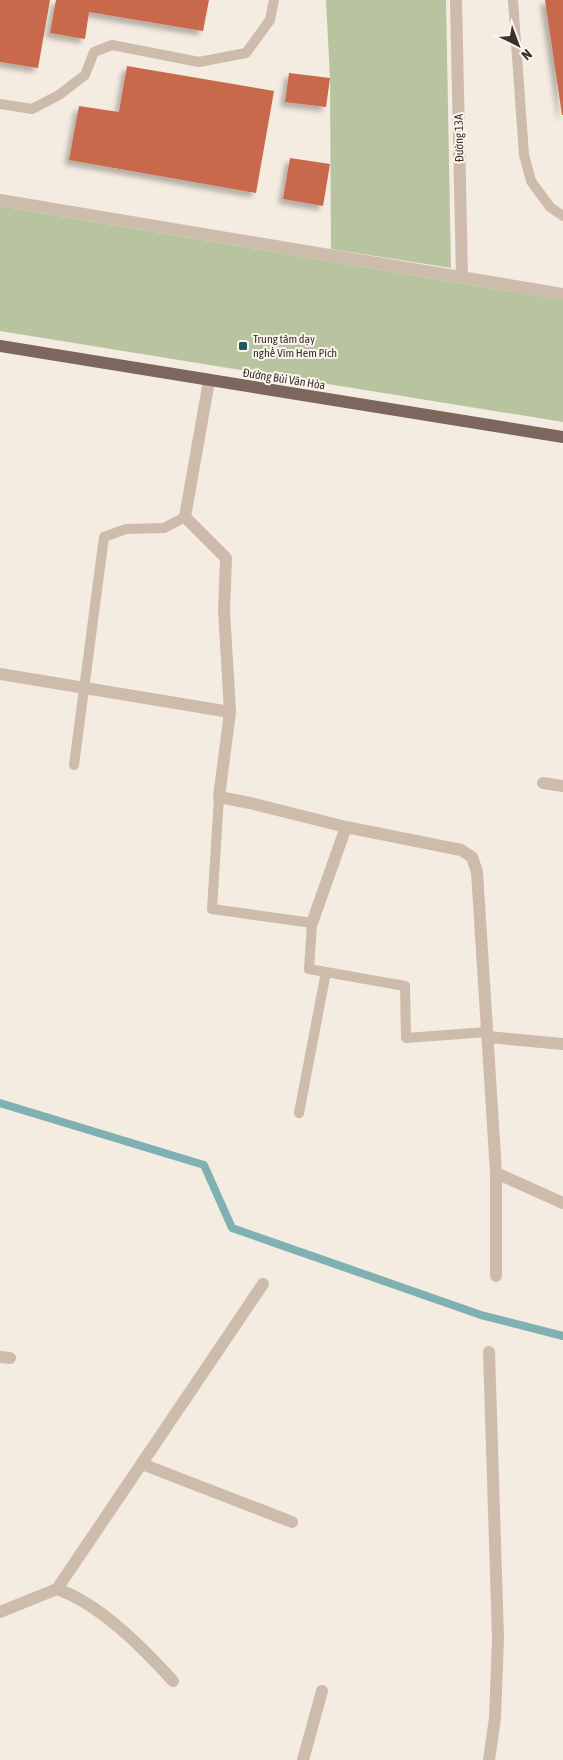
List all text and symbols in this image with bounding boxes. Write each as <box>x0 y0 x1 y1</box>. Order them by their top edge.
north arrow <box>493 20 543 70</box>
text: N <box>518 46 535 63</box>
street label: Đường 13A <box>452 114 466 162</box>
place label: Trung tâm dạy nghề Vim Hem Pích <box>253 332 337 360</box>
marker: Trung tâm dạy nghề Vim Hem Pích <box>237 340 249 352</box>
street label: Đường Bùi Văn Hòa <box>242 366 326 392</box>

